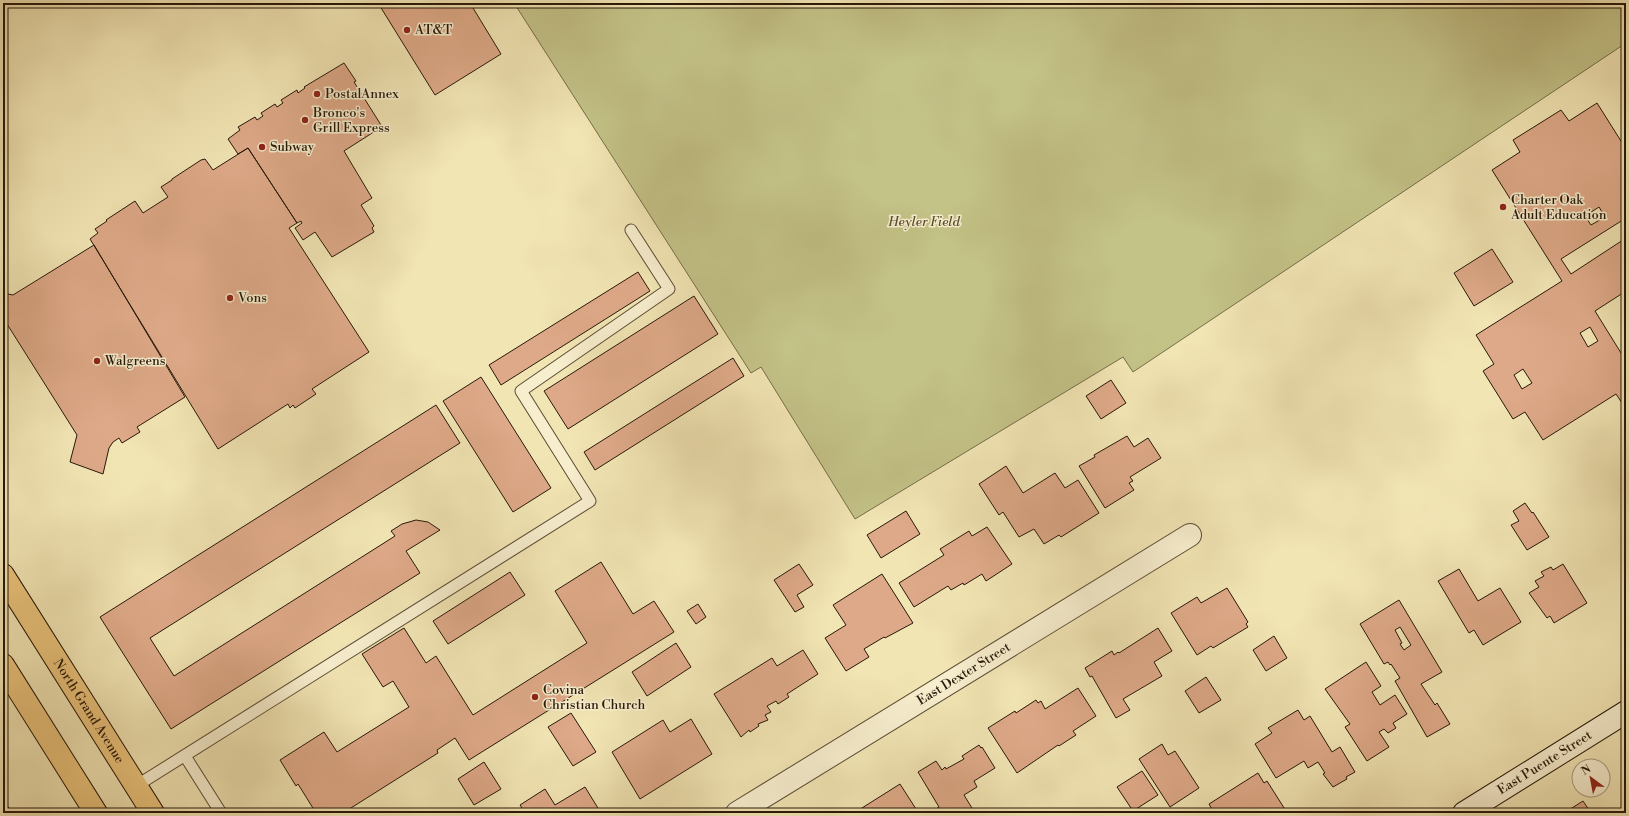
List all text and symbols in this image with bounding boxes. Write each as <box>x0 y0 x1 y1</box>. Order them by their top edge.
place label: AT&T <box>414 22 452 38</box>
marker: AT&T <box>402 25 412 35</box>
place label: PostalAnnex <box>325 86 399 102</box>
marker: PostalAnnex <box>312 89 322 99</box>
place label: Bronco's Grill Express <box>312 105 390 136</box>
marker: Bronco's Grill Express <box>300 115 310 125</box>
place label: Subway <box>270 139 315 155</box>
marker: Subway <box>257 142 267 152</box>
place label: Charter Oak Adult Education <box>1510 192 1607 223</box>
marker: Charter Oak Adult Education <box>1498 202 1508 212</box>
park label: Heyler Field <box>887 214 960 230</box>
place label: Vons <box>237 290 267 306</box>
marker: Vons <box>225 293 235 303</box>
place label: Walgreens <box>104 353 166 369</box>
marker: Walgreens <box>92 356 102 366</box>
street label: East Dexter Street <box>914 639 1014 709</box>
street label: North Grand Avenue <box>50 656 128 767</box>
place label: Covina Christian Church <box>543 682 646 713</box>
marker: Covina Christian Church <box>530 692 540 702</box>
street label: East Puente Street <box>1494 727 1595 798</box>
north arrow <box>1571 758 1611 798</box>
text: N <box>1579 762 1594 779</box>

